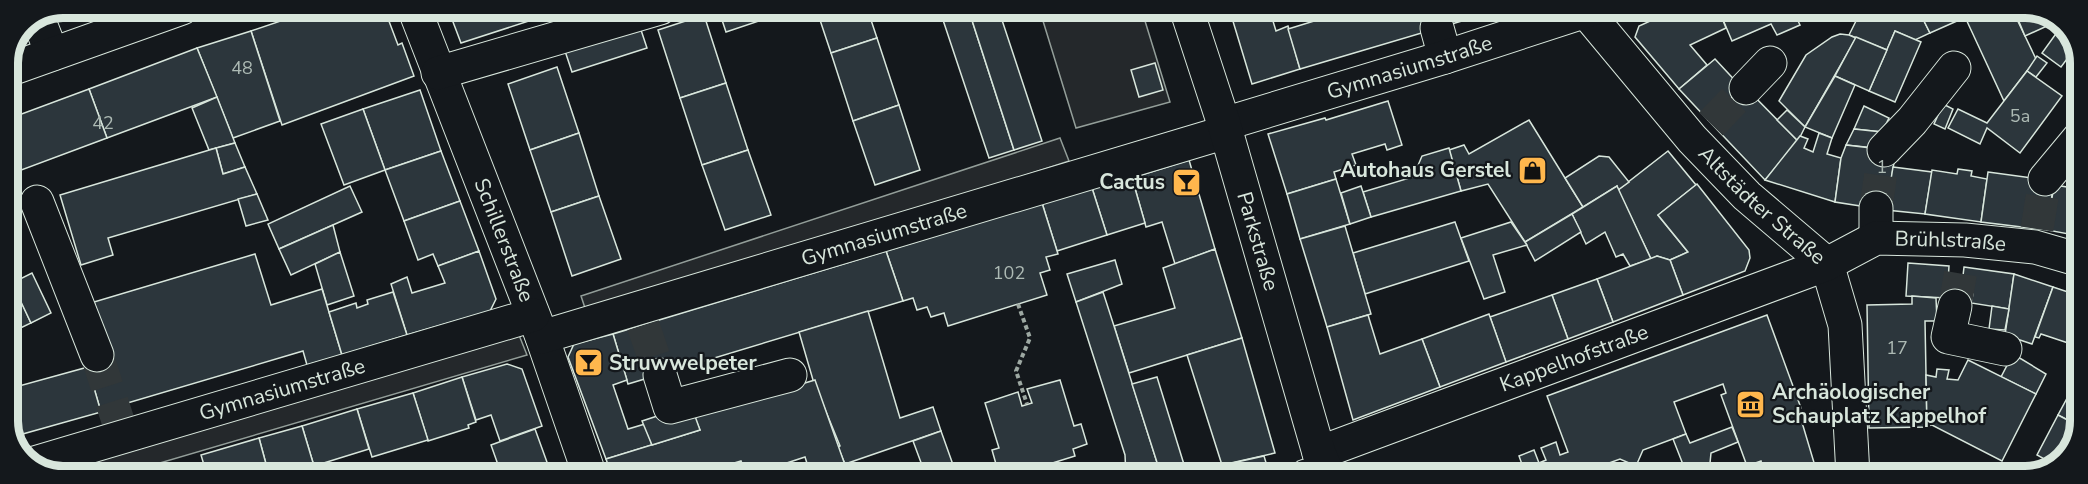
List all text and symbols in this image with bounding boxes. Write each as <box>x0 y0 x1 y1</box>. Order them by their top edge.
street label: Gymnasiumstraße <box>1323 28 1496 106</box>
house number: 48 <box>231 56 253 80</box>
house number: 5a <box>2010 104 2030 128</box>
house number: 42 <box>92 111 114 135</box>
street label: Altstädter Straße <box>1692 140 1832 271</box>
shop icon: Autohaus Gerstel <box>1516 154 1548 186</box>
house number: 1 <box>1877 155 1887 179</box>
place label: Autohaus Gerstel <box>1340 156 1511 184</box>
bar icon: Cactus <box>1170 166 1202 198</box>
place label: Cactus <box>1099 168 1165 196</box>
street label: Schillerstraße <box>468 174 541 306</box>
street label: Parkstraße <box>1230 188 1285 294</box>
street label: Gymnasiumstraße <box>798 196 970 273</box>
street label: Brühlstraße <box>1894 224 2007 258</box>
house number: 102 <box>993 261 1025 285</box>
street label: Kappelhofstraße <box>1496 318 1652 399</box>
house number: 17 <box>1886 336 1908 360</box>
bar icon: Struwwelpeter <box>572 347 604 379</box>
place label: Struwwelpeter <box>609 349 757 377</box>
street label: Gymnasiumstraße <box>196 352 369 427</box>
place label: Archäologischer Schauplatz Kappelhof <box>1772 378 1987 430</box>
museum icon: Archäologischer Schauplatz Kappelhof <box>1735 388 1767 420</box>

